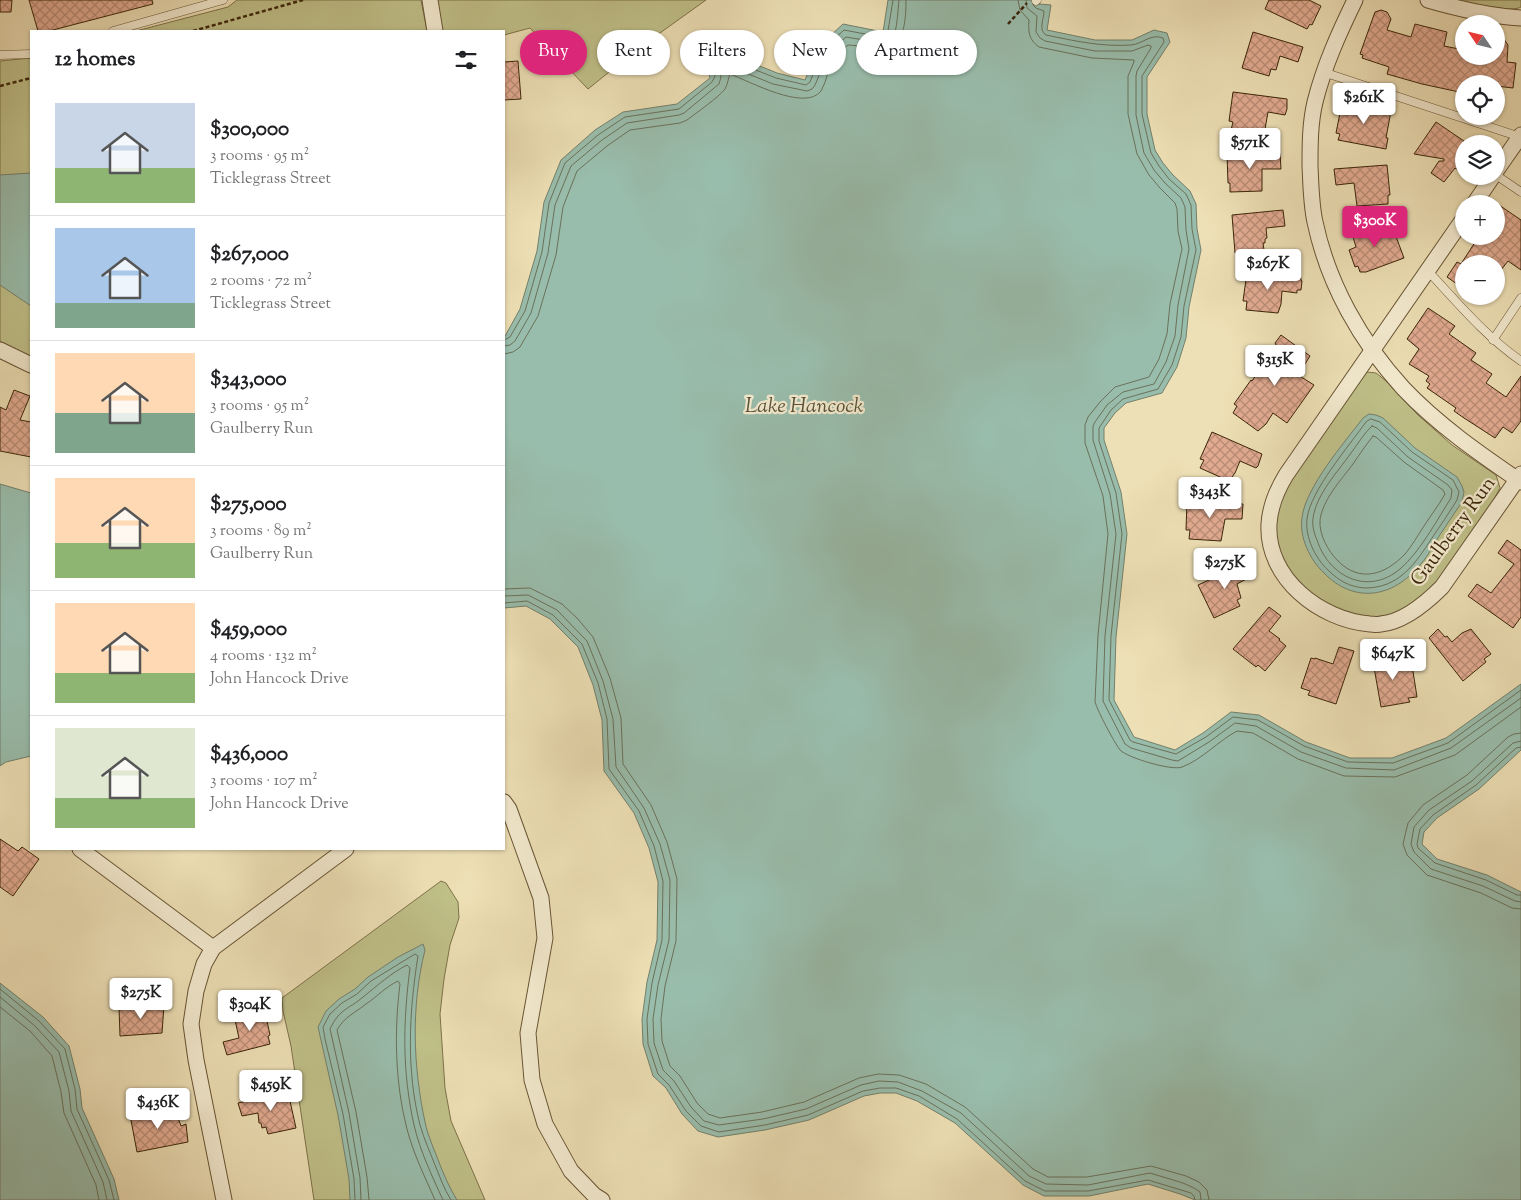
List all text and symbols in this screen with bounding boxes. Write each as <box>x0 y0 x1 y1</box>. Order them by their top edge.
north arrow <box>1455 15 1505 65</box>
map controls <box>1455 15 1505 305</box>
chip: Buy <box>520 30 587 75</box>
chip: Rent <box>597 30 670 75</box>
chip: Filters <box>680 30 764 75</box>
chip: New <box>774 30 846 75</box>
chip: Apartment <box>856 30 977 75</box>
text: 12 homes <box>55 45 135 75</box>
icon: filters <box>452 46 480 74</box>
button: locate <box>1455 75 1505 125</box>
pin: $261K <box>1329 82 1399 125</box>
text: $261K <box>1344 87 1384 110</box>
text: $300,000 <box>210 115 289 145</box>
icon: home <box>95 123 155 183</box>
pin: $571K <box>1215 128 1285 170</box>
text: $571K <box>1230 132 1270 155</box>
button: layers <box>1455 135 1505 185</box>
text: 3 rooms · 95 m² <box>210 145 309 168</box>
text: Ticklegrass Street <box>210 168 331 191</box>
button: + <box>1455 195 1505 245</box>
pin: $300K <box>1340 206 1410 248</box>
text: $300K <box>1353 210 1397 233</box>
text: $267,000 <box>210 240 289 270</box>
icon: home <box>95 248 155 308</box>
pin: $267K <box>1233 248 1303 291</box>
text: $267K <box>1246 253 1290 276</box>
button: − <box>1455 255 1505 305</box>
text: 2 rooms · 72 m² <box>210 270 312 293</box>
text: Ticklegrass Street <box>210 293 331 316</box>
pin: $315K <box>1240 344 1310 387</box>
text: $315K <box>1256 349 1294 372</box>
text: $343,000 <box>210 365 287 395</box>
icon: home <box>95 373 155 433</box>
water label: Lake Hancock <box>745 392 864 422</box>
text: 3 rooms · 95 m² <box>210 395 309 418</box>
text: Gaulberry Run <box>210 418 313 441</box>
street label: Gaulberry Run <box>1404 471 1504 593</box>
pin: $343K <box>1175 476 1245 519</box>
text: $343K <box>1189 481 1231 504</box>
text: $275,000 <box>210 490 287 520</box>
icon: home <box>95 498 155 558</box>
text: 3 rooms · 89 m² <box>210 520 312 543</box>
text: Gaulberry Run <box>210 543 313 566</box>
pin: $275K <box>1190 548 1260 590</box>
text: $275K <box>1204 552 1246 575</box>
text: $459,000 <box>210 615 287 645</box>
icon: home <box>95 623 155 683</box>
pin: $647K <box>1358 638 1428 681</box>
text: $647K <box>1371 643 1415 666</box>
text: 4 rooms · 132 m² <box>210 645 317 668</box>
text: John Hancock Drive <box>210 668 349 691</box>
text: $436,000 <box>210 740 288 770</box>
icon: home <box>95 748 155 808</box>
text: 3 rooms · 107 m² <box>210 770 318 793</box>
text: John Hancock Drive <box>210 793 349 816</box>
pin: $275K <box>106 978 176 1020</box>
text: $275K <box>120 982 162 1005</box>
pin: $304K <box>215 990 285 1032</box>
text: $304K <box>229 994 271 1017</box>
pin: $459K <box>236 1070 306 1112</box>
text: $459K <box>250 1074 292 1097</box>
pin: $436K <box>123 1088 193 1130</box>
text: $436K <box>137 1092 179 1115</box>

